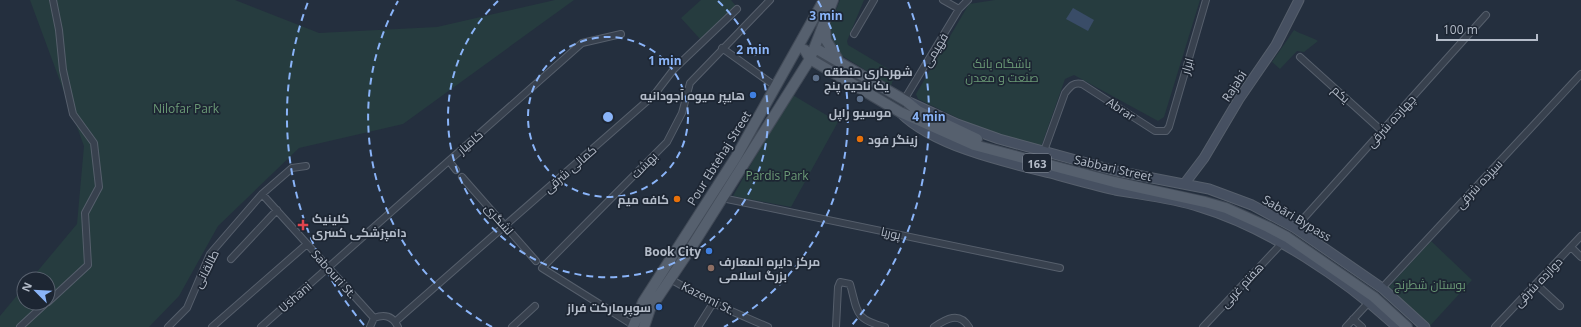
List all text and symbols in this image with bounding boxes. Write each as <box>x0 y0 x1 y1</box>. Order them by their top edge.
text: 3 min <box>809 7 843 24</box>
scale bar <box>1437 16 1537 42</box>
text: 100 m <box>1443 21 1478 38</box>
street label: فهیمی <box>918 30 952 70</box>
text: 2 min <box>736 41 770 58</box>
text: 1 min <box>648 52 682 69</box>
park label: باشگاه بانک صنعت و معدن <box>965 55 1039 86</box>
street label: ابرار <box>1176 56 1197 77</box>
place label: شهرداری منطقه یک ناحیه پنج <box>824 63 913 95</box>
street label: Rajabi <box>1218 67 1250 105</box>
marker: شهرداری منطقه یک ناحیه پنج <box>811 73 821 83</box>
street label: یکم <box>1328 81 1354 107</box>
place label: هایپر میوه آجودانیه <box>640 87 745 105</box>
marker: هایپر میوه آجودانیه <box>748 90 758 100</box>
street label: چهارده شرقی <box>1363 91 1420 152</box>
street label: Abrar <box>1103 93 1139 125</box>
marker: موسیو راپل <box>855 94 865 104</box>
park label: Nilofar Park <box>153 100 220 117</box>
place label: موسیو راپل <box>829 104 891 122</box>
street label: Pour Ebtehaj Street <box>683 107 755 209</box>
text: 4 min <box>912 108 946 125</box>
centre of rings <box>601 110 615 124</box>
street label: کامیار <box>453 126 487 159</box>
place label: زینگر فود <box>868 131 918 148</box>
marker: زینگر فود <box>855 134 865 144</box>
street label: کمالی شرقی <box>540 141 600 197</box>
street label: بهشت <box>627 148 661 182</box>
street label: Sabbari Street <box>1073 151 1153 185</box>
road number: 163 <box>1023 154 1051 172</box>
street label: سیزده شرقی <box>1452 156 1506 212</box>
park label: Pardis Park <box>745 167 809 184</box>
place label: کافه میم <box>618 191 669 208</box>
street label: Sabāri Bypass <box>1259 191 1335 245</box>
marker: کافه میم <box>672 194 682 204</box>
street label: لشگری <box>481 200 517 238</box>
place label: کلینیک دامپزشکی کسری <box>312 210 407 242</box>
marker: کلینیک دامپزشکی کسری <box>297 219 309 231</box>
street label: پوریا <box>879 223 903 245</box>
place label: Book City <box>644 243 701 260</box>
street label: Sabouri St. <box>308 246 360 302</box>
marker: Book City <box>704 246 714 256</box>
street label: طالقانی <box>189 247 223 291</box>
place label: مرکز دایره المعارف بزرگ اسلامی <box>719 253 820 284</box>
street label: دوازده شرقی <box>1510 253 1566 311</box>
street label: هفتم غربی <box>1217 259 1267 311</box>
marker: مرکز دایره المعارف بزرگ اسلامی <box>706 263 716 273</box>
north arrow <box>16 271 56 311</box>
park label: بوستان شطرنج <box>1394 276 1466 293</box>
street label: Kazemi St. <box>678 277 738 319</box>
street label: Ushani <box>275 278 315 316</box>
text: N <box>18 280 35 294</box>
place label: سوپرمارکت فراز <box>566 299 651 317</box>
marker: سوپرمارکت فراز <box>654 302 664 312</box>

